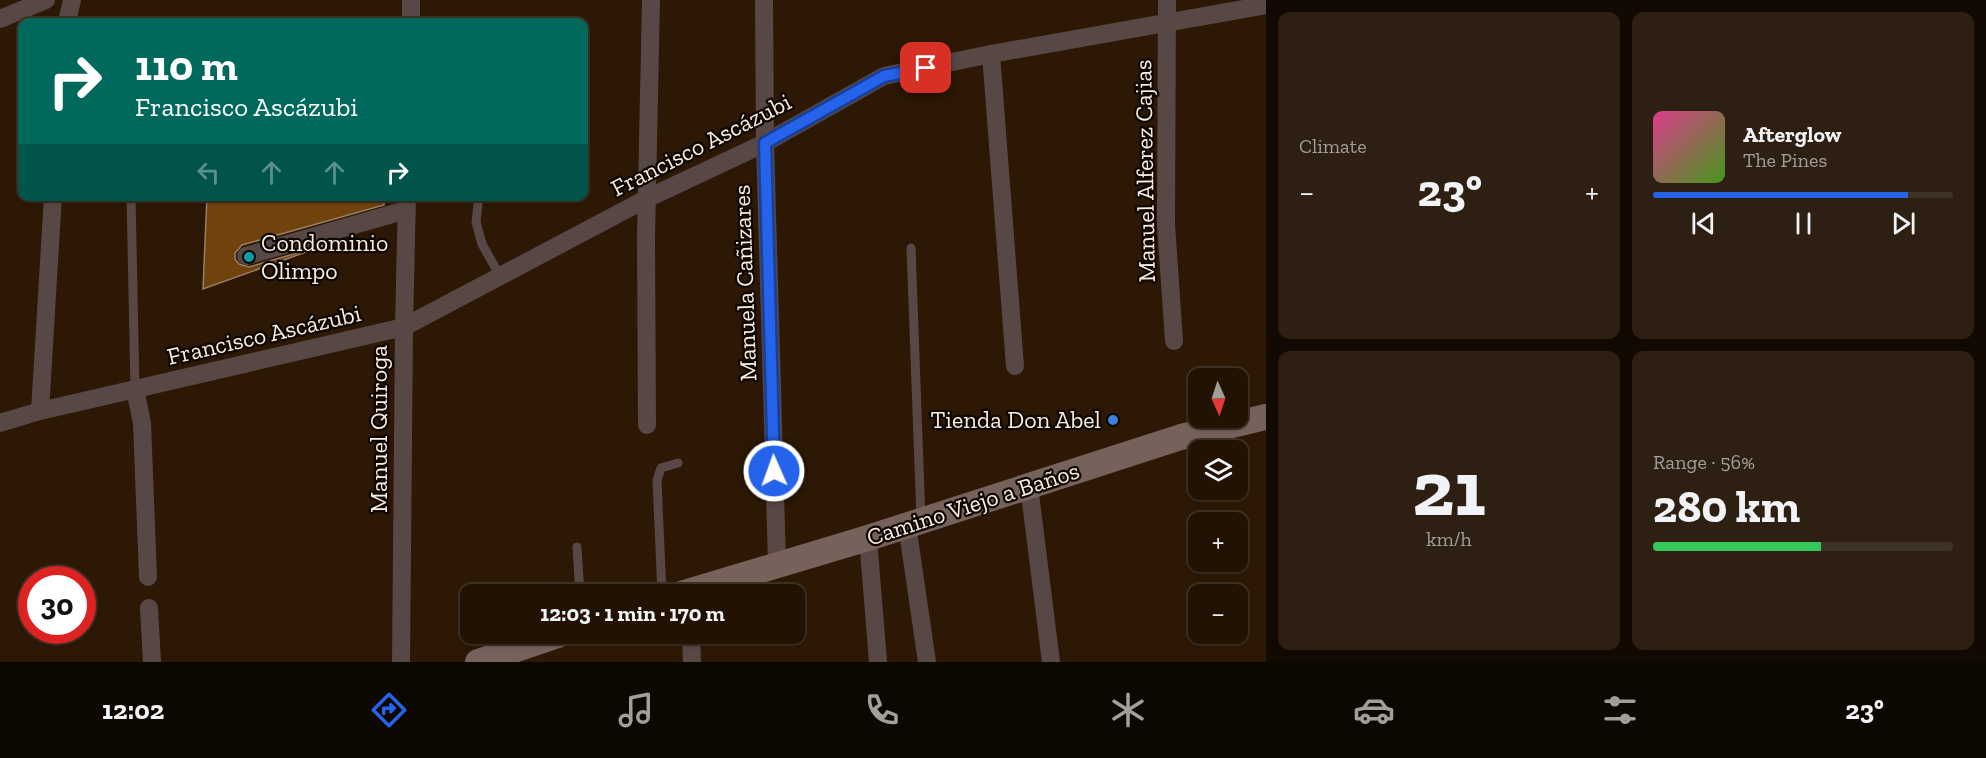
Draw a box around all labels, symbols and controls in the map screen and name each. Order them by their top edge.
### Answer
text: 110 m [135,40,238,91]
icon: right [36,42,114,120]
pin [900,42,951,93]
icon: arrive [909,51,942,84]
street label: Manuel Alferez Cajias [1128,59,1161,283]
street label: Francisco Ascázubi [606,87,796,202]
text: Francisco Ascázubi [135,91,358,123]
text: Afterglow [1743,121,1841,148]
text: Climate [1299,134,1367,158]
text: The Pines [1743,148,1827,172]
icon: left [192,156,225,189]
icon: ahead [255,156,288,189]
icon: ahead [318,156,351,189]
icon: right [381,156,414,189]
text: 23° [1418,164,1482,218]
text: − [1299,172,1314,211]
text: + [1585,172,1599,211]
street label: Manuela Cañizares [727,184,762,382]
icon: previous [1687,207,1720,240]
icon: pause [1787,207,1820,240]
icon: next [1887,207,1920,240]
place label: Condominio Olimpo [261,228,388,285]
marker: Condominio Olimpo [242,250,256,264]
street label: Francisco Ascázubi [164,298,364,371]
street label: Manuel Quiroga [364,345,393,513]
north arrow [1188,368,1248,428]
map controls [1188,368,1248,644]
place label: Tienda Don Abel [930,405,1101,434]
marker: Tienda Don Abel [1106,413,1120,427]
position arrow [742,439,806,503]
button: layers [1188,440,1248,500]
text: 21 [1412,441,1486,535]
text: Range · 56% [1653,450,1755,474]
street label: Camino Viejo a Baños [863,455,1083,552]
text: 280 km [1653,480,1800,534]
button: + [1188,512,1248,572]
text: km/h [1426,527,1472,551]
speed limit sign: 30 [18,566,96,644]
button: − [1188,584,1248,644]
text: 12:03 · 1 min · 170 m [540,600,725,627]
icon: directions [368,689,410,731]
icon: music [615,689,657,731]
icon: phone [861,689,903,731]
icon: climate [1107,689,1149,731]
icon: car [1353,689,1395,731]
icon: filters [1599,689,1641,731]
text: 12:02 [102,694,164,726]
text: 23° [1845,694,1884,726]

